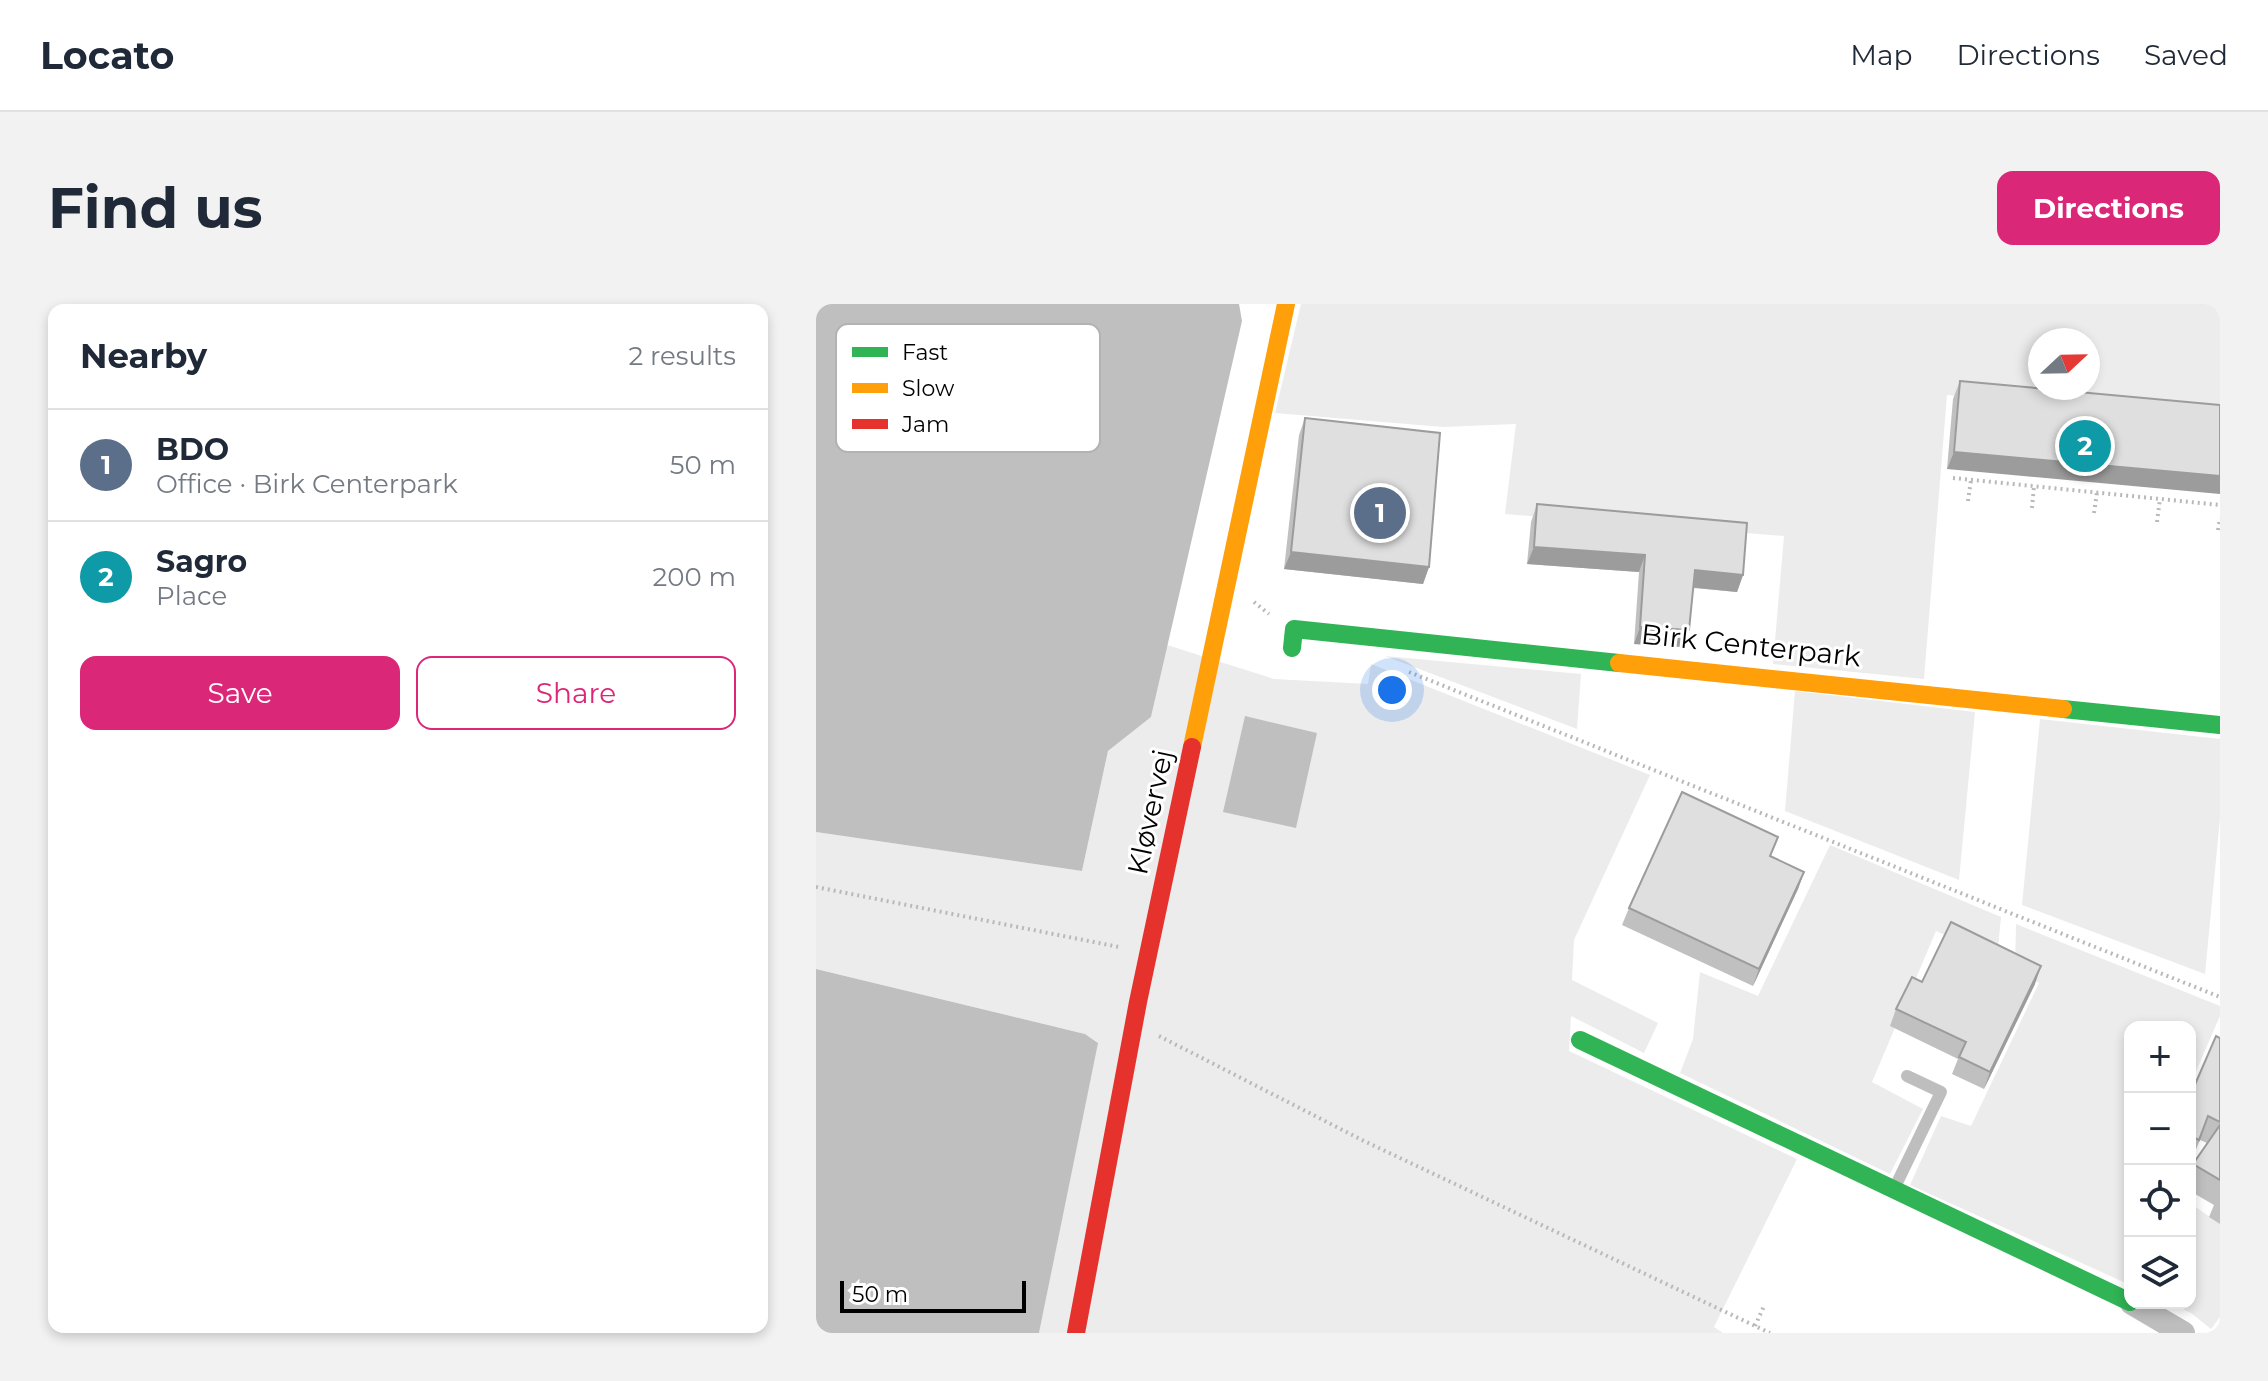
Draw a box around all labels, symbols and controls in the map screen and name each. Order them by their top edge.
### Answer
text: Locato [40,32,174,79]
text: Map [1850,38,1912,72]
text: Directions [1956,38,2100,72]
text: Saved [2144,38,2228,72]
button: Directions [1997,171,2220,245]
text: Find us [48,174,262,242]
legend [836,324,1100,452]
north arrow [2028,328,2100,400]
text: Nearby [80,335,207,377]
text: Fast [902,339,948,366]
text: 2 results [628,340,736,372]
text: Slow [902,375,955,402]
text: Jam [901,411,949,438]
pin: 2 [2059,416,2111,476]
text: BDO [156,431,229,468]
text: 1 [101,449,111,481]
text: 50 m [670,449,736,481]
text: Office · Birk Centerpark [156,468,458,500]
pin: 1 [1354,483,1406,543]
text: Sagro [156,543,247,580]
text: 2 [98,561,114,593]
text: 200 m [652,561,736,593]
text: Place [156,580,227,612]
street label: Birk Centerpark [1639,617,1863,673]
button: Save [80,656,400,730]
button: Share [416,656,736,730]
your location [1372,670,1412,710]
street label: Kløvervej [1120,746,1180,878]
map controls [2124,1021,2196,1309]
button: + [2124,1021,2196,1093]
button: − [2124,1093,2196,1165]
button: locate [2124,1165,2196,1237]
button: layers [2124,1237,2196,1309]
scale bar [840,1277,1026,1313]
text: 50 m [852,1281,908,1308]

